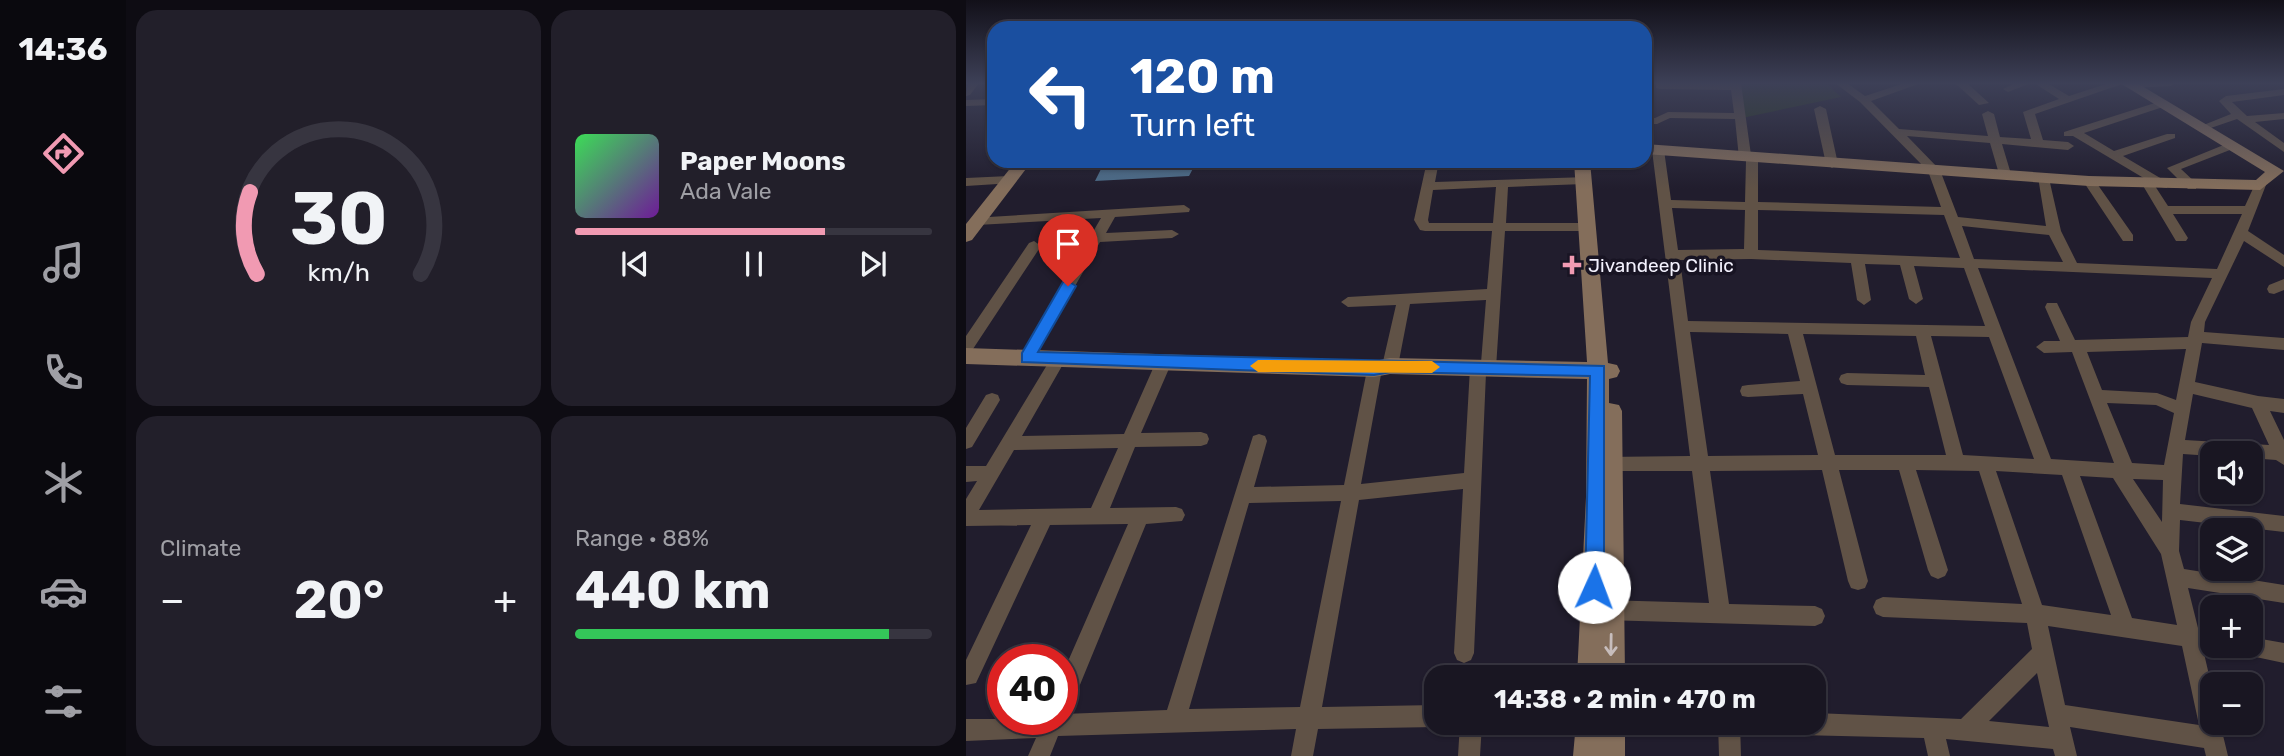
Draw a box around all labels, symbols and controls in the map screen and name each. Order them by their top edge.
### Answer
text: 14:36 [18,30,108,68]
text: 120 m [1130,47,1275,105]
icon: left [1015,49,1106,140]
text: Turn left [1130,106,1255,144]
icon: directions [39,129,88,178]
text: Paper Moons [680,146,846,177]
text: 30 [290,177,387,263]
text: Ada Vale [680,177,772,205]
pin [1038,214,1098,286]
icon: arrive [1049,225,1087,263]
icon: music [39,238,88,287]
icon: previous [616,245,654,283]
icon: pause [735,245,773,283]
icon: next [854,245,892,283]
place label: Jivandeep Clinic [1588,254,1734,277]
marker: Jivandeep Clinic [1562,255,1582,275]
text: km/h [307,258,370,287]
icon: phone [39,348,88,397]
map controls [2200,441,2263,735]
button: sound [2200,441,2263,504]
icon: climate [39,458,88,507]
button: layers [2200,518,2263,581]
text: Range · 88% [575,524,709,552]
text: Climate [160,534,241,562]
position arrow [1557,550,1631,624]
text: 440 km [575,559,771,621]
icon: car [39,567,88,616]
text: 20° [294,569,384,631]
text: − [160,577,185,623]
text: + [493,577,517,623]
button: + [2200,595,2263,658]
one-way arrow [1605,633,1618,656]
speed limit sign: 40 [987,644,1078,735]
button: − [2200,672,2263,735]
icon: filters [39,677,88,726]
text: 14:38 · 2 min · 470 m [1494,684,1756,715]

